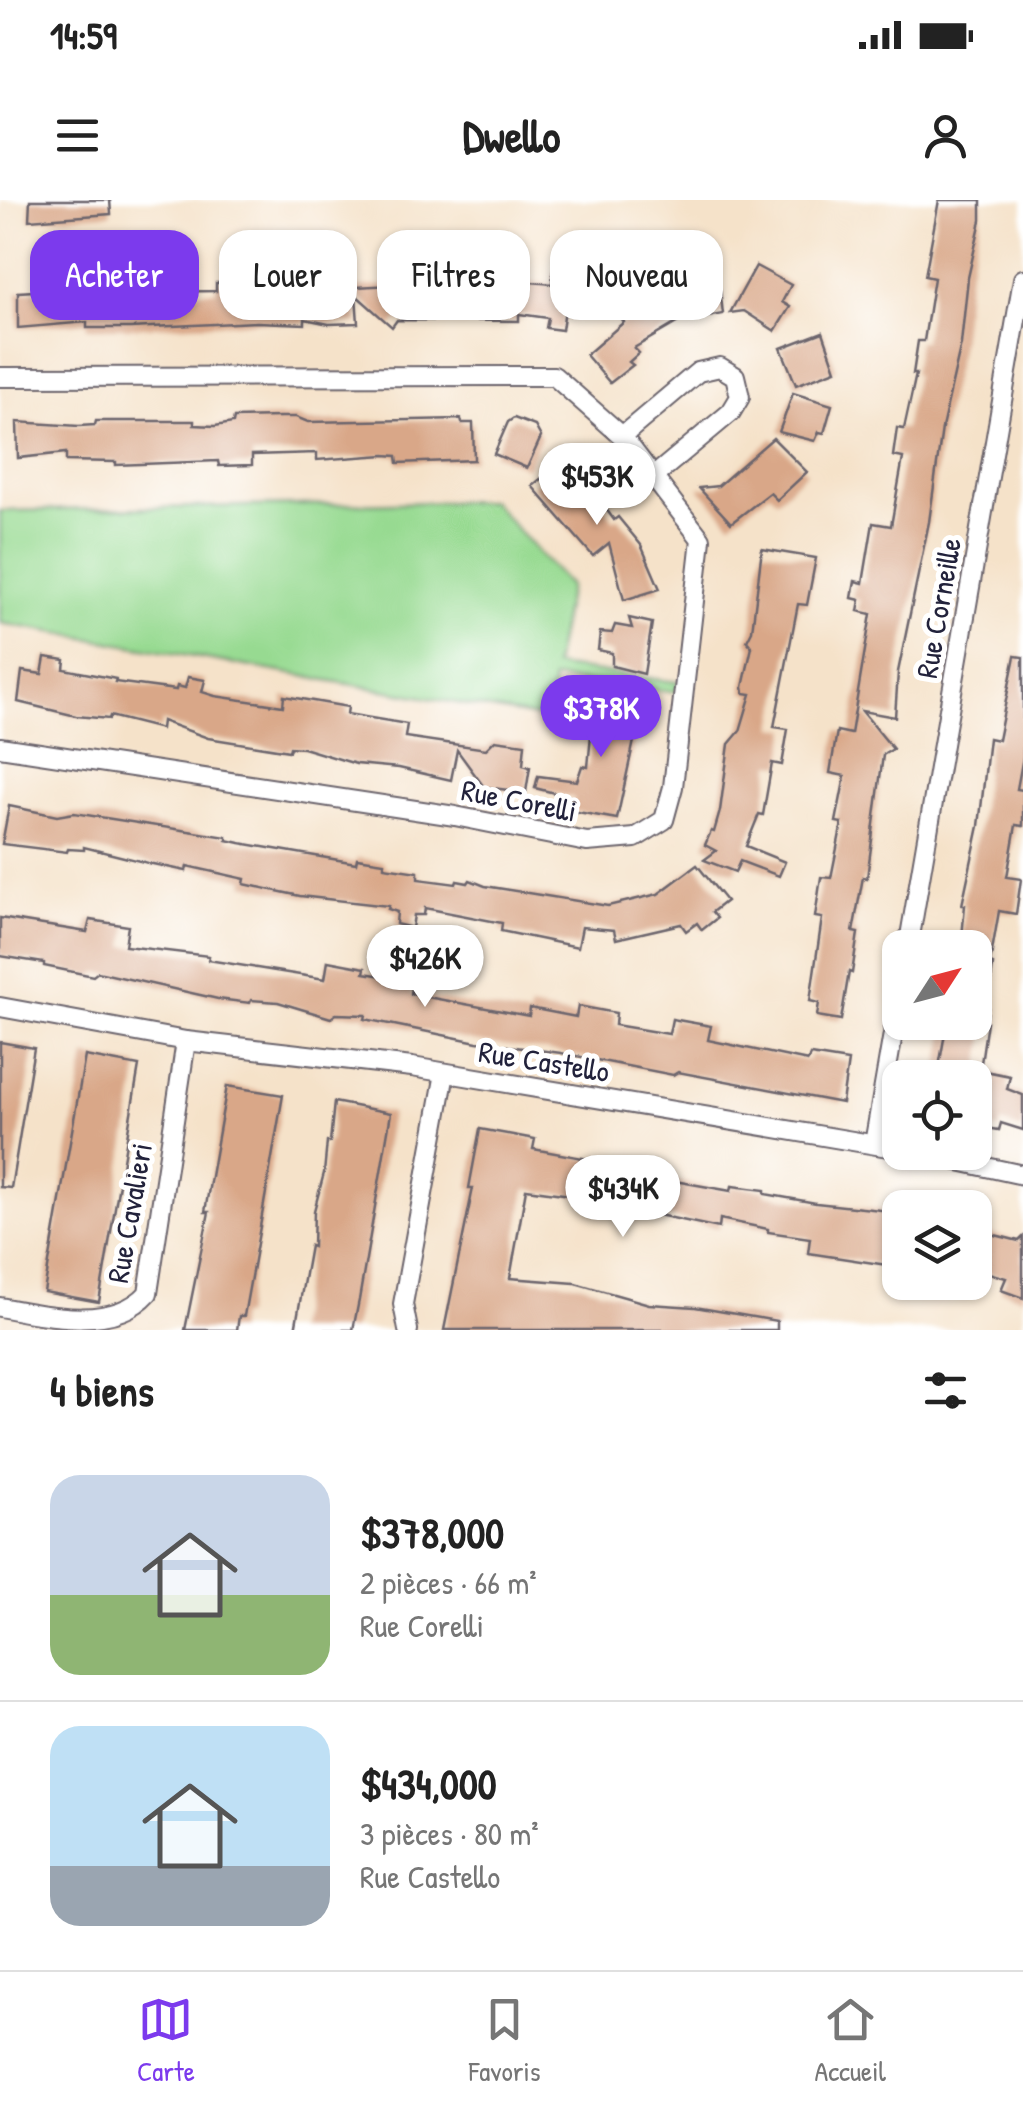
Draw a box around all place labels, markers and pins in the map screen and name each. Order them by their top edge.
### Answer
pin: $453K [527,443,667,528]
pin: $378K [531,675,671,760]
pin: $426K [355,925,495,1010]
pin: $434K [553,1155,693,1240]

